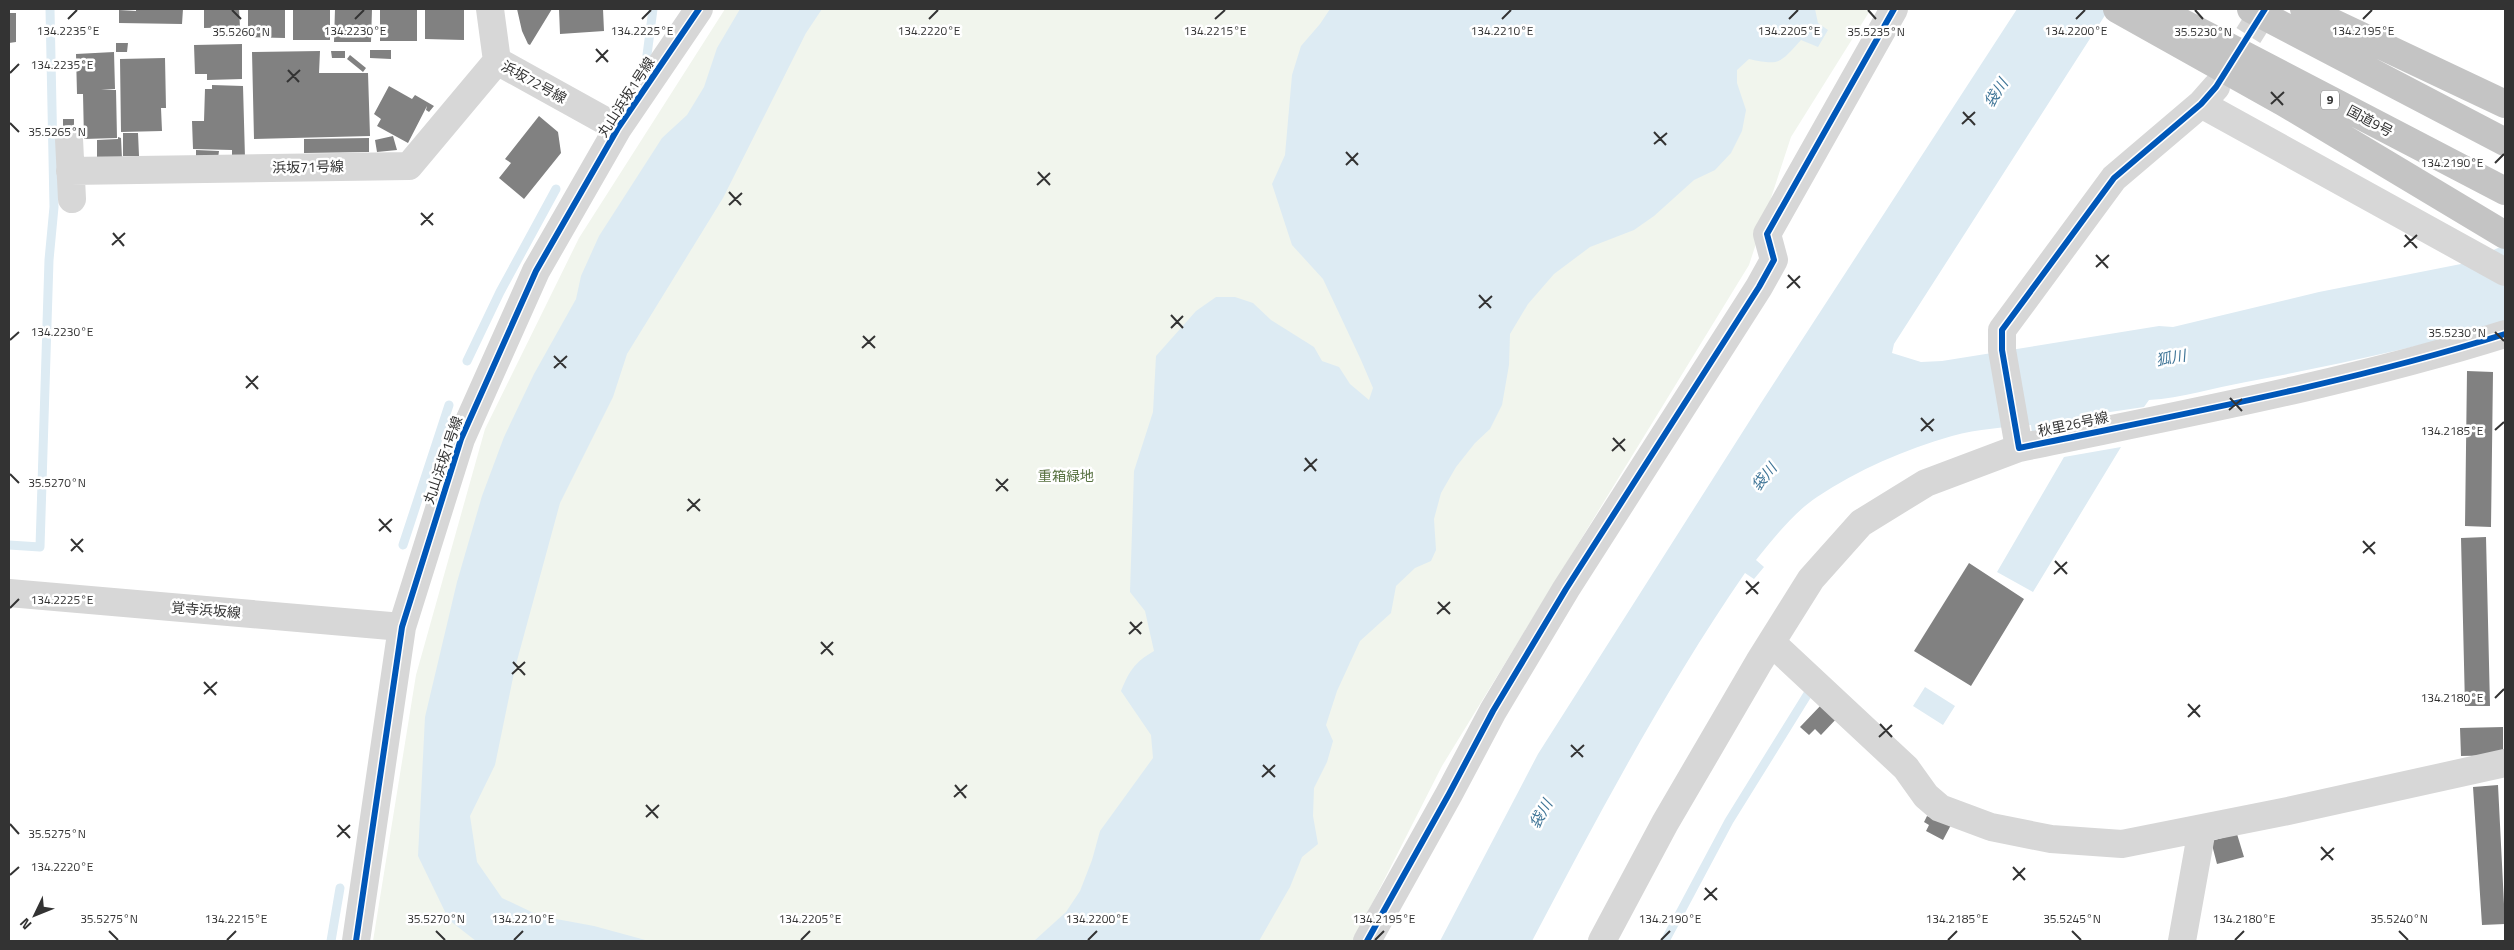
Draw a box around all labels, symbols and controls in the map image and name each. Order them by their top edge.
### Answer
text: 134.2235°E [37,21,100,40]
text: 134.2230°E [324,21,387,40]
text: 134.2225°E [611,21,674,40]
text: 134.2220°E [898,21,961,40]
text: 134.2215°E [1184,21,1247,40]
text: 134.2210°E [1471,21,1534,40]
text: 134.2205°E [1758,21,1821,40]
text: 134.2200°E [2045,21,2108,40]
text: 134.2195°E [2332,21,2395,40]
text: 35.5260°N [212,22,270,41]
text: 35.5235°N [1847,22,1905,41]
text: 35.5230°N [2174,22,2232,41]
street label: 丸山浜坂1号線 [592,52,659,141]
text: 134.2235°E [31,55,94,74]
street label: 浜坂72号線 [498,55,571,108]
water label: 袋川 [1978,72,2014,112]
road number: 9 [2321,90,2339,110]
street label: 国道9号 [2343,100,2397,142]
text: 35.5265°N [28,122,86,141]
text: 134.2190°E [2421,153,2484,172]
street label: 浜坂71号線 [272,155,344,178]
text: 134.2230°E [31,322,94,341]
text: 35.5230°N [2428,323,2486,342]
water label: 狐川 [2154,343,2190,371]
street label: 秋里26号線 [2036,406,2110,441]
street label: 丸山浜坂1号線 [418,413,467,507]
text: 134.2185°E [2421,421,2484,440]
water label: 袋川 [1745,456,1783,496]
park label: 重箱緑地 [1038,465,1094,486]
text: 35.5270°N [28,473,86,492]
text: 134.2225°E [31,590,94,609]
street label: 覚寺浜坂線 [170,596,242,623]
text: 134.2180°E [2421,688,2484,707]
water label: 袋川 [1523,793,1559,832]
text: 35.5275°N [28,824,86,843]
text: 134.2220°E [31,857,94,876]
north arrow [10,890,60,940]
text: 35.5275°N [80,909,138,928]
text: 134.2215°E [205,909,268,928]
text: 35.5270°N [407,909,465,928]
text: 134.2210°E [492,909,555,928]
text: 134.2205°E [779,909,842,928]
text: 134.2200°E [1066,909,1129,928]
text: 134.2195°E [1353,909,1416,928]
text: 134.2190°E [1639,909,1702,928]
text: 134.2185°E [1926,909,1989,928]
text: 35.5245°N [2043,909,2101,928]
text: 134.2180°E [2213,909,2276,928]
text: 35.5240°N [2370,909,2428,928]
text: N [14,913,36,935]

